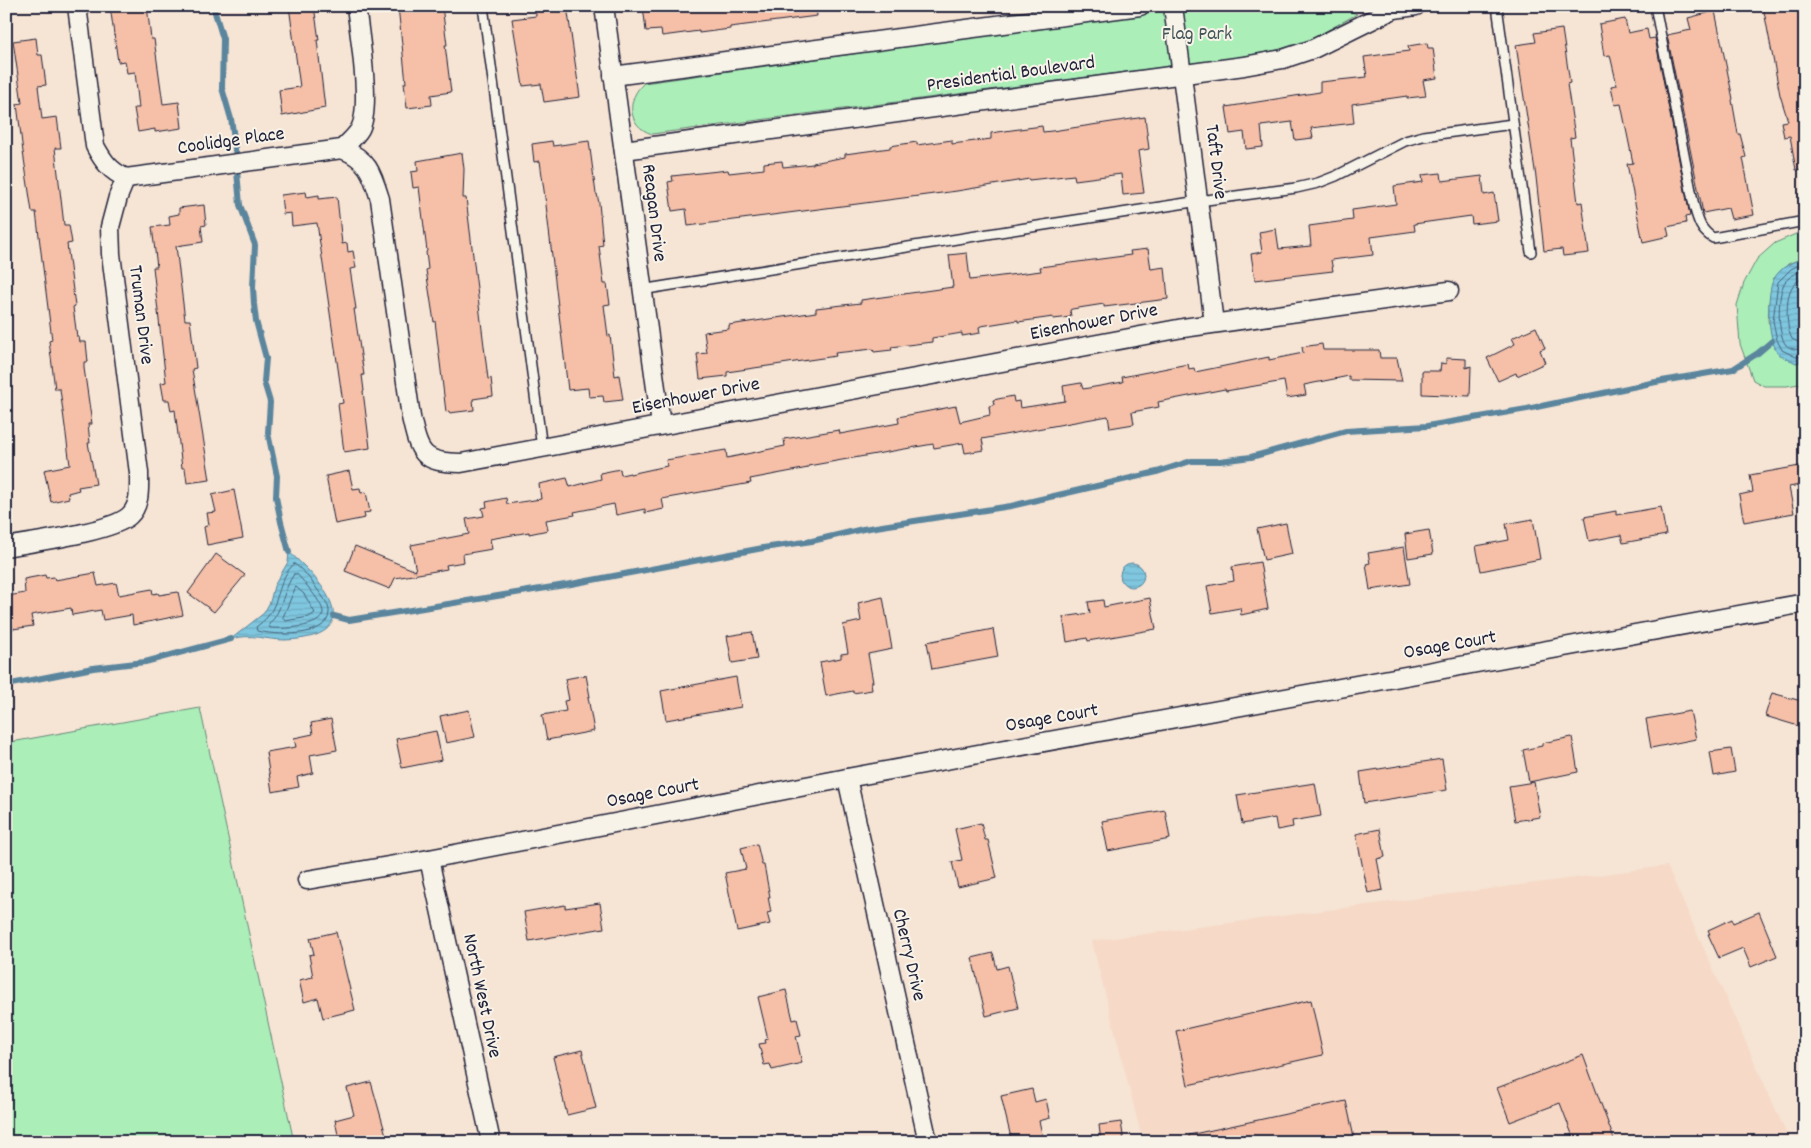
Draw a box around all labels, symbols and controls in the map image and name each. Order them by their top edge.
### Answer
park label: Flag Park [1162,21,1232,49]
street label: Presidential Boulevard [925,49,1097,101]
street label: Coolidge Place [176,121,286,163]
street label: Taft Drive [1197,123,1233,201]
street label: Reagan Drive [633,162,673,264]
street label: Truman Drive [120,264,160,366]
street label: Eisenhower Drive [1028,297,1160,349]
street label: Eisenhower Drive [630,371,762,423]
street label: Osage Court [1401,624,1499,668]
street label: Osage Court [1003,697,1101,741]
street label: Osage Court [604,771,702,817]
street label: Cherry Drive [884,906,932,1004]
street label: North West Drive [454,931,508,1061]

